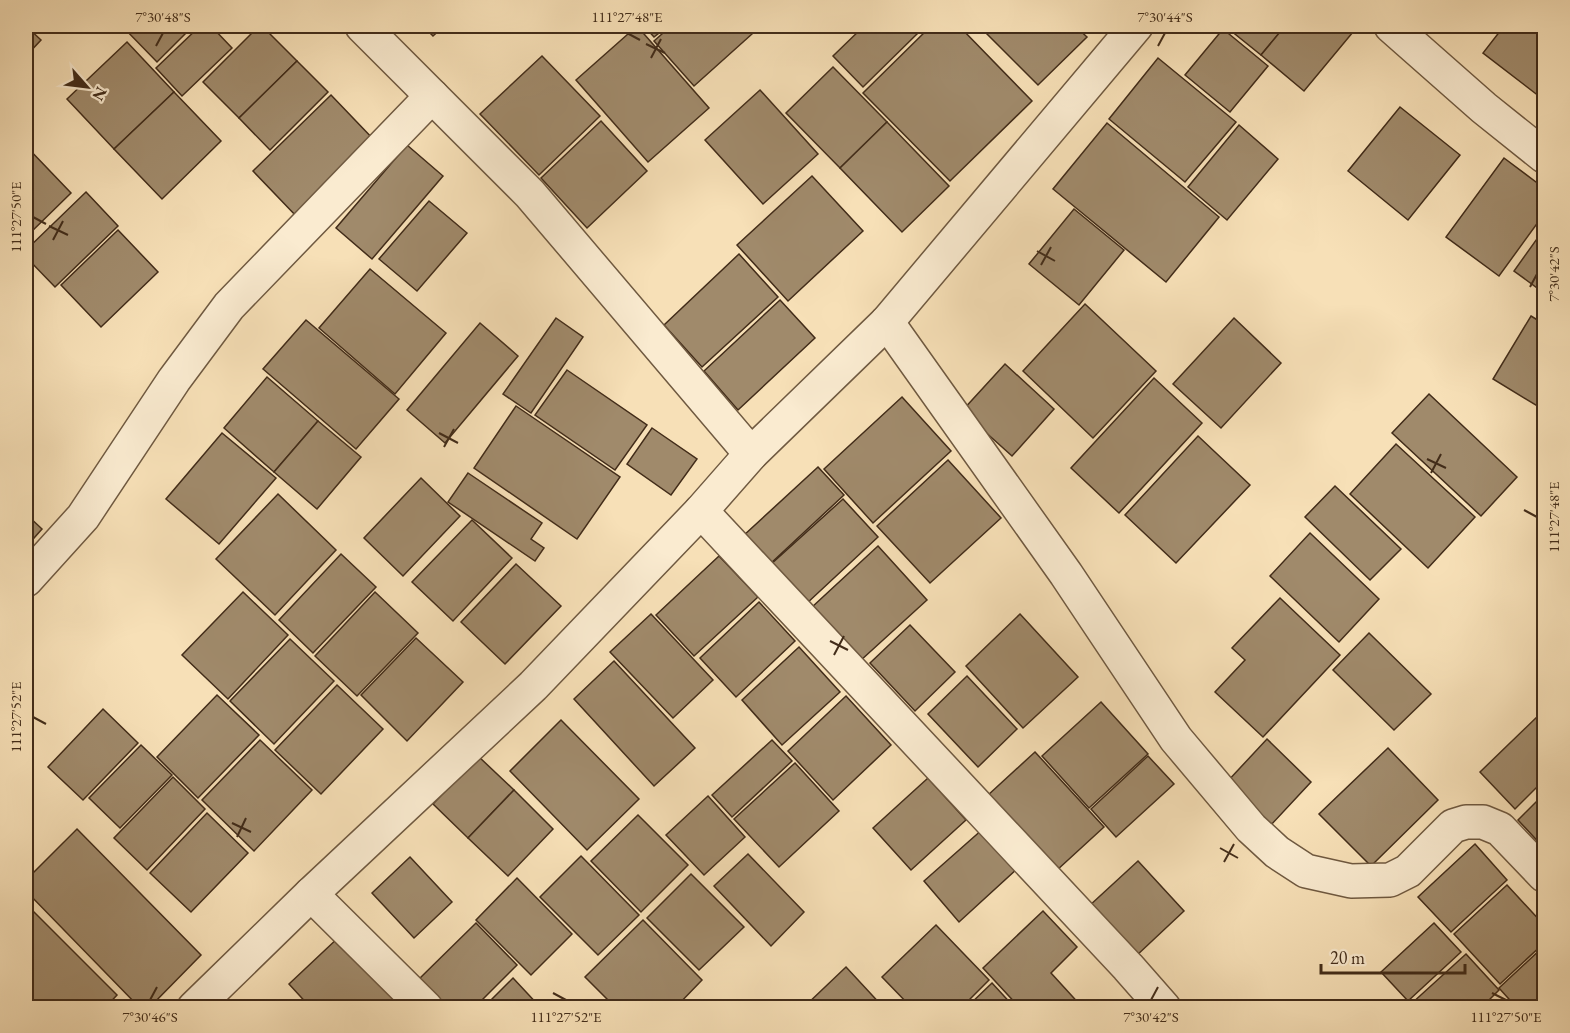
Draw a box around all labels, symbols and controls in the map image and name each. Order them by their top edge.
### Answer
text: 7°30'48"S [135,7,191,26]
text: 111°27'48"E [591,7,663,26]
text: 7°30'44"S [1137,7,1193,26]
north arrow [57,57,117,117]
text: N [87,83,112,104]
text: 111°27'50"E [6,181,25,253]
text: 7°30'42"S [1544,246,1563,302]
text: 111°27'48"E [1544,481,1563,553]
text: 111°27'52"E [6,681,25,753]
scale bar [1321,937,1465,975]
text: 20 m [1330,946,1365,969]
text: 7°30'46"S [122,1007,178,1026]
text: 111°27'52"E [530,1007,602,1026]
text: 7°30'42"S [1123,1007,1179,1026]
text: 111°27'50"E [1470,1007,1542,1026]

